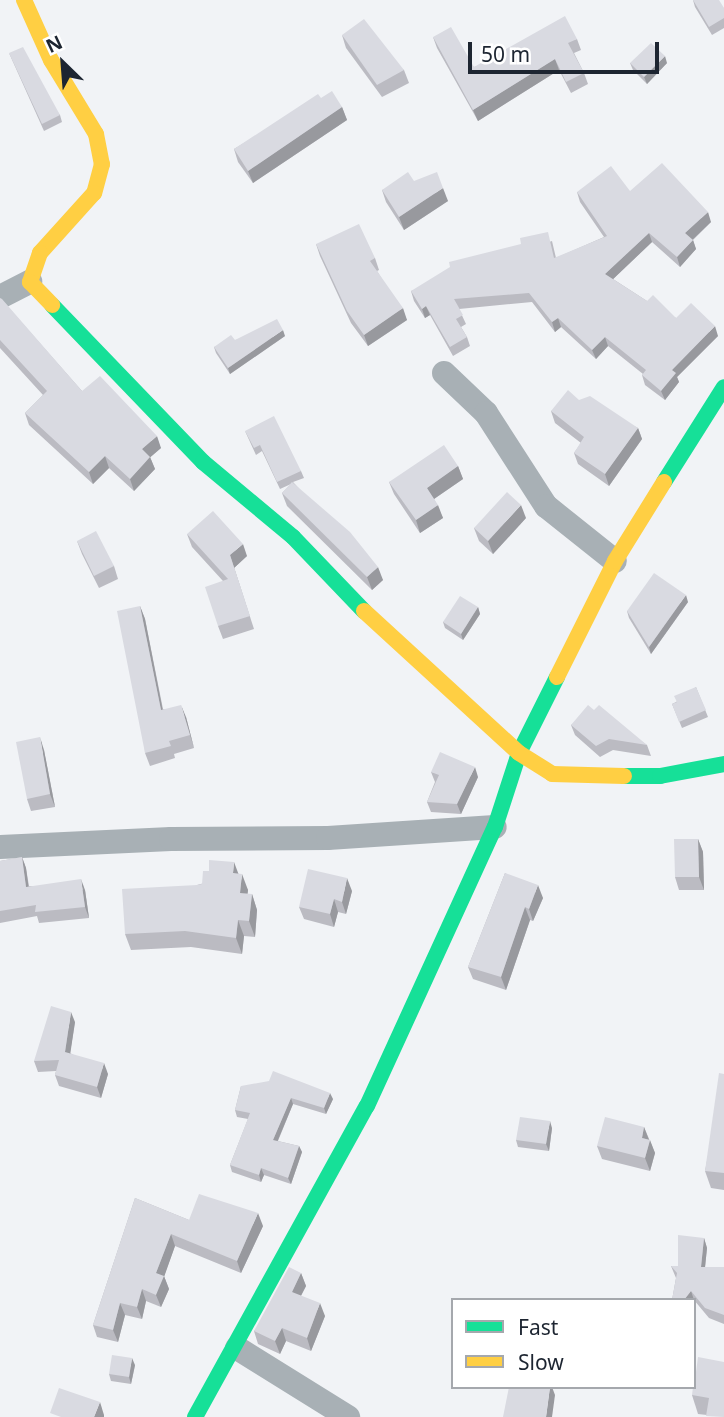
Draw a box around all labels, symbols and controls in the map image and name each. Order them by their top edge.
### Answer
north arrow [28,28,98,98]
scale bar [472,28,663,72]
text: N [42,29,67,59]
text: 50 m [481,40,530,68]
legend [451,1298,696,1389]
text: Fast [518,1313,558,1341]
text: Slow [518,1348,564,1376]

